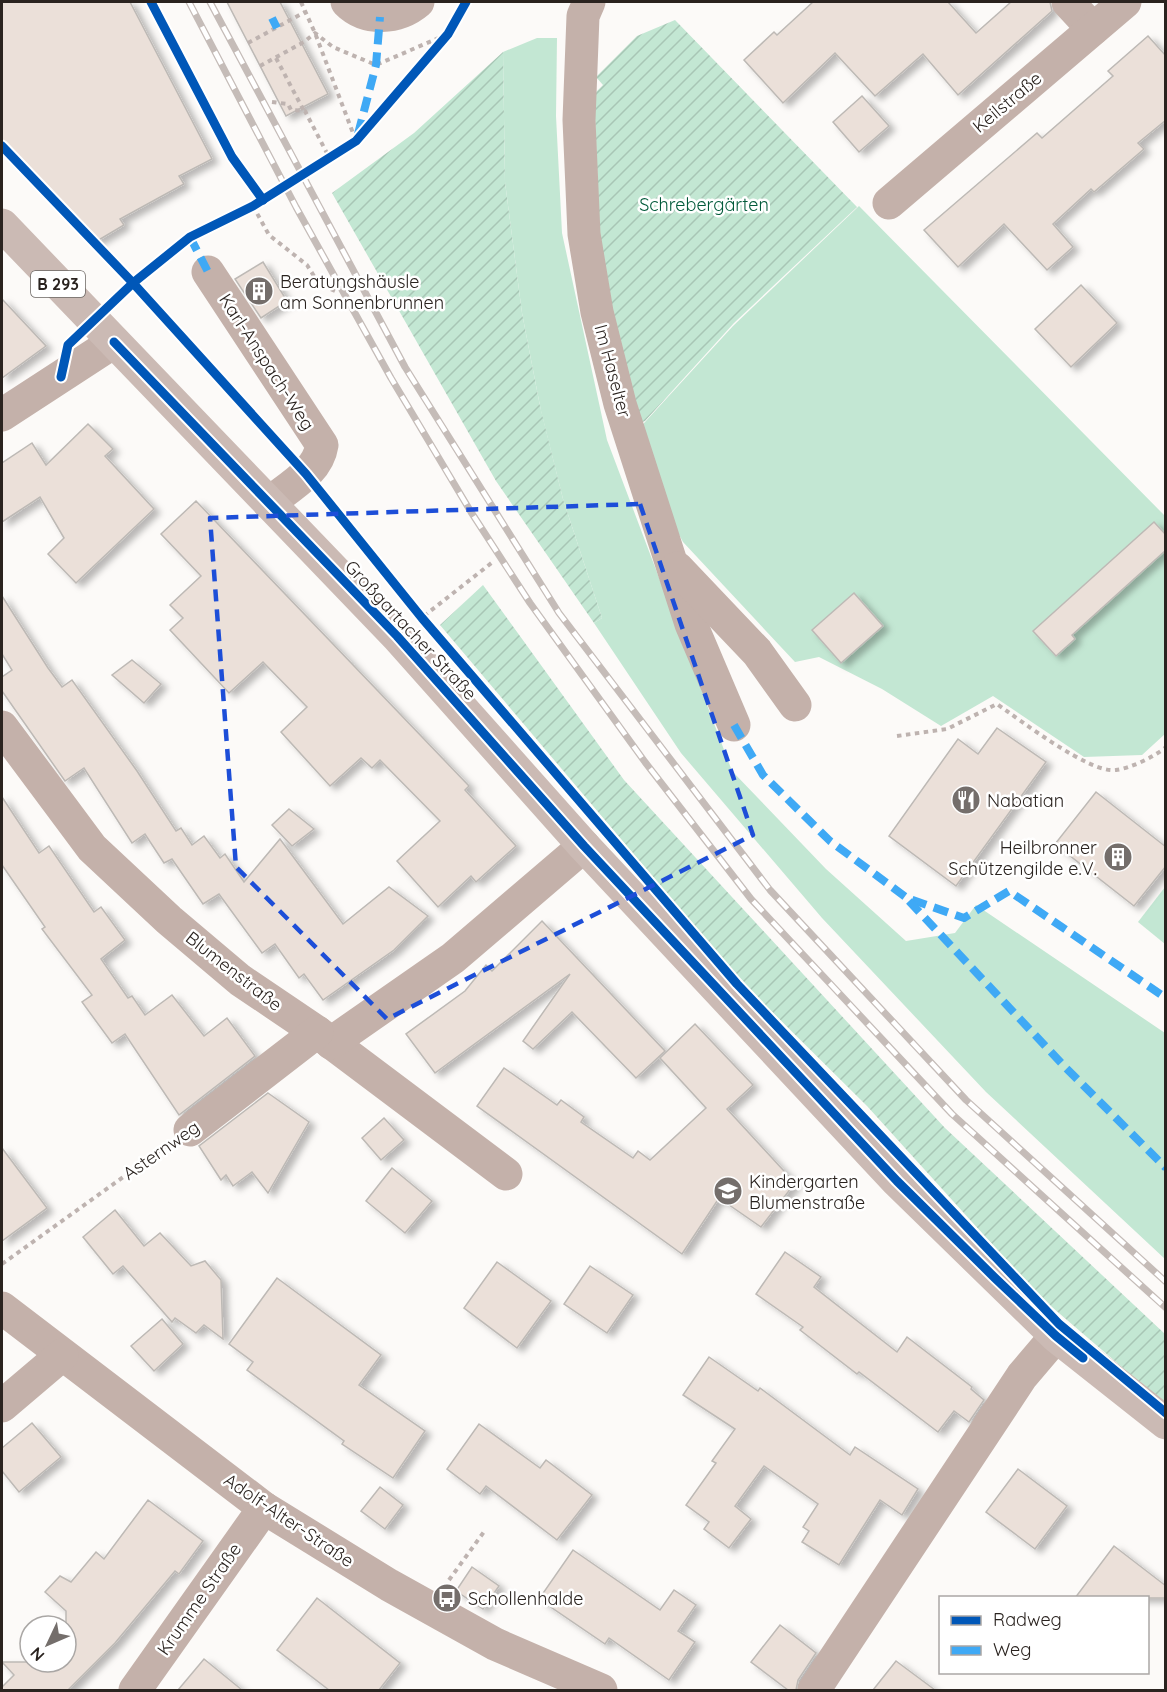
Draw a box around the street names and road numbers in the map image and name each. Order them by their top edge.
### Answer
street label: Keilstraße [968,66,1046,138]
road number: B 293 [31,271,85,297]
street label: Karl-Anspach-Weg [214,289,320,435]
street label: Im Haselter [590,322,636,420]
street label: Großgartacher Straße [340,555,482,705]
street label: Blumenstraße [181,926,287,1016]
street label: Asternweg [118,1115,204,1185]
street label: Adolf-Alter-Straße [220,1468,358,1572]
street label: Krumme Straße [152,1538,246,1660]

